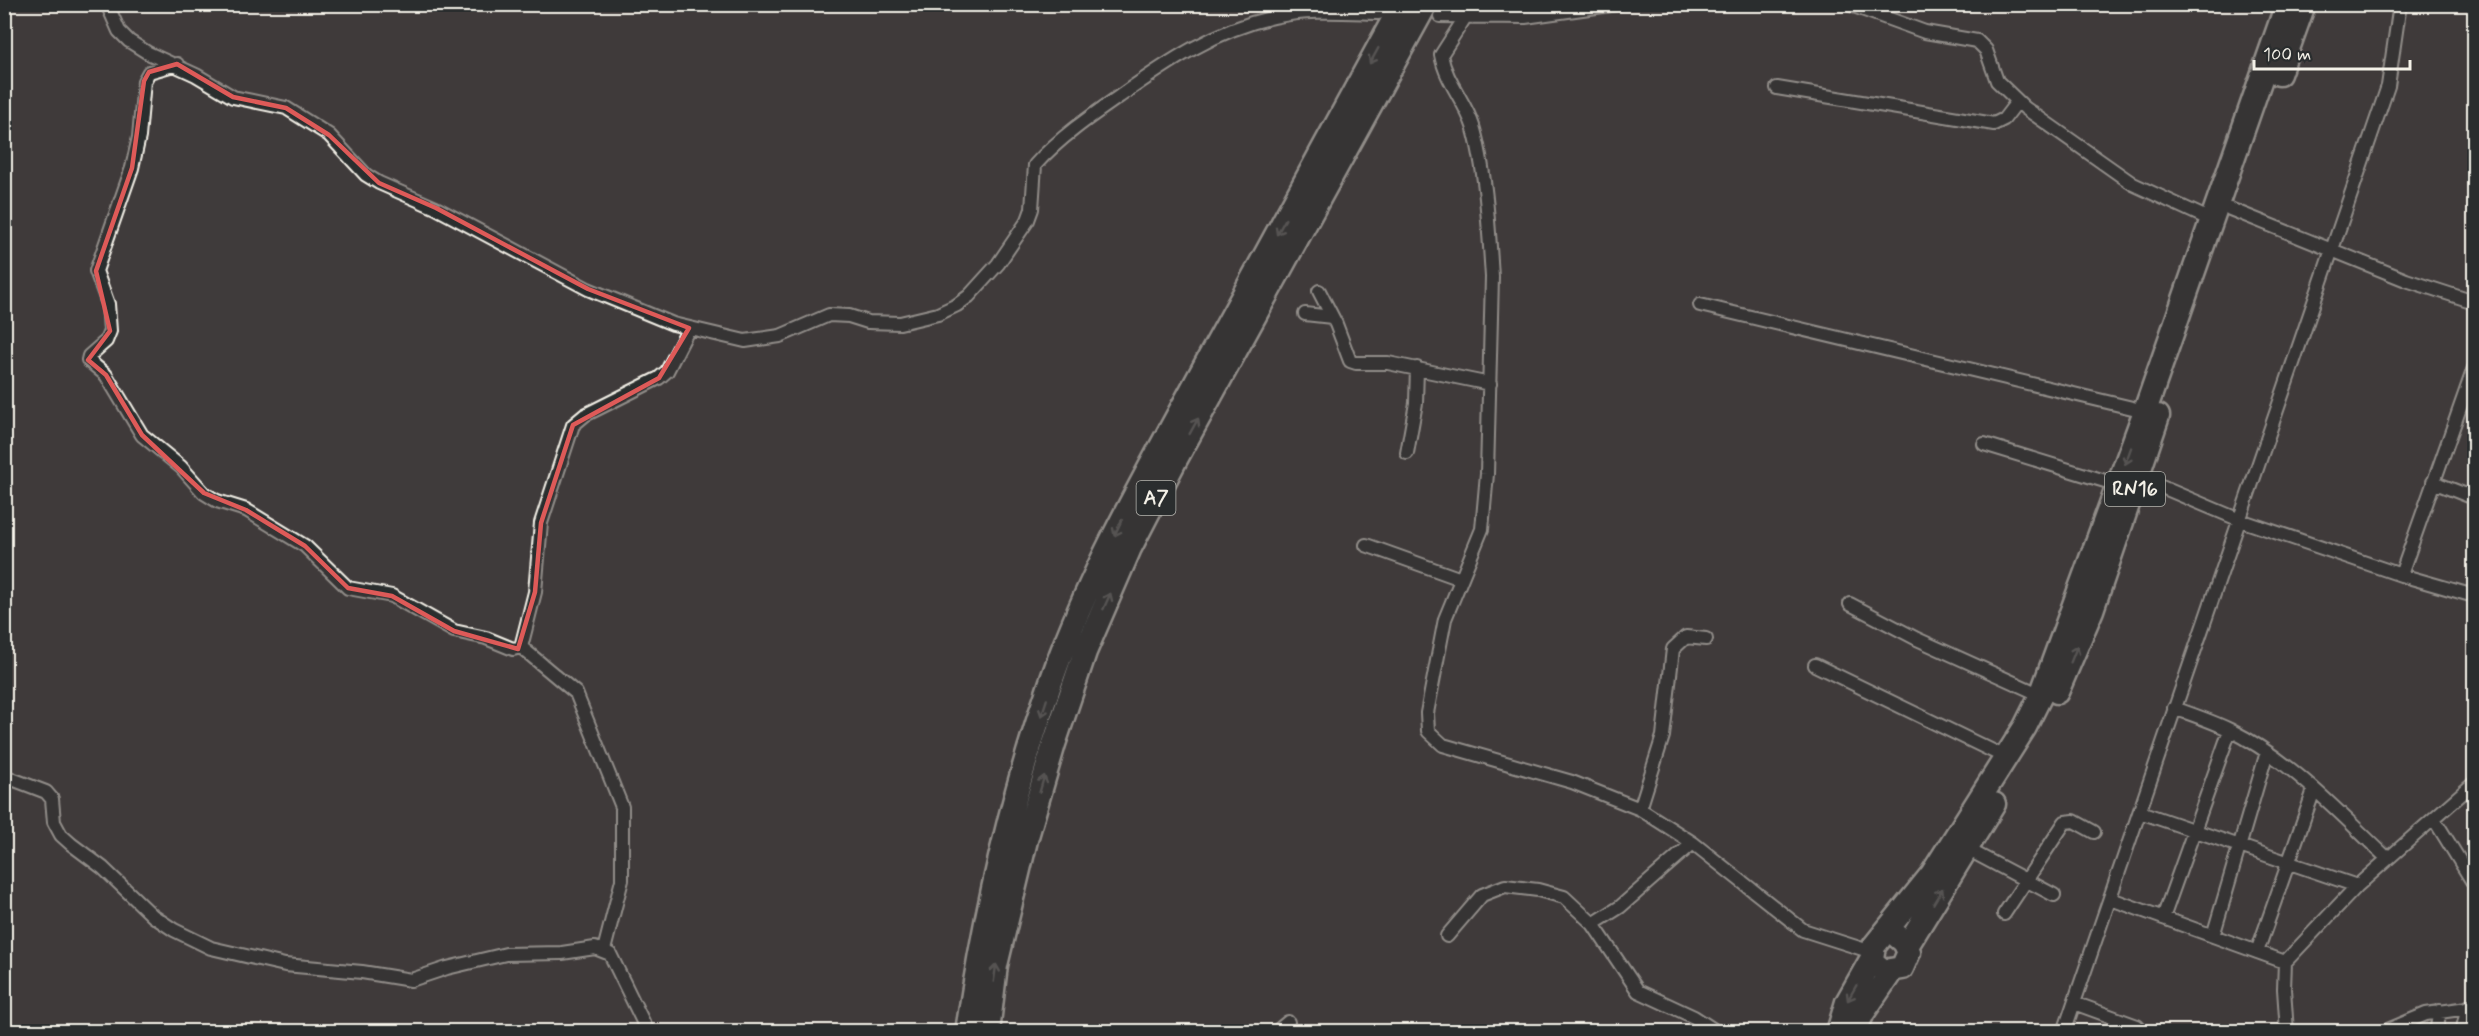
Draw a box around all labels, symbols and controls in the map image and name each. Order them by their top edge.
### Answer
scale bar [2254,33,2410,71]
text: 100 m [2263,43,2311,67]
one-way arrow [1368,47,1380,64]
one-way arrow [1275,218,1287,235]
one-way arrow [1188,418,1200,435]
one-way arrow [2122,446,2133,465]
road number: RN16 [2105,472,2165,506]
road number: A7 [1136,481,1176,515]
one-way arrow [1112,518,1124,536]
one-way arrow [1102,592,1114,610]
one-way arrow [2069,645,2080,663]
one-way arrow [1037,698,1048,717]
one-way arrow [1037,775,1048,794]
one-way arrow [1932,888,1944,905]
one-way arrow [990,964,1001,984]
one-way arrow [1846,984,1858,1001]

